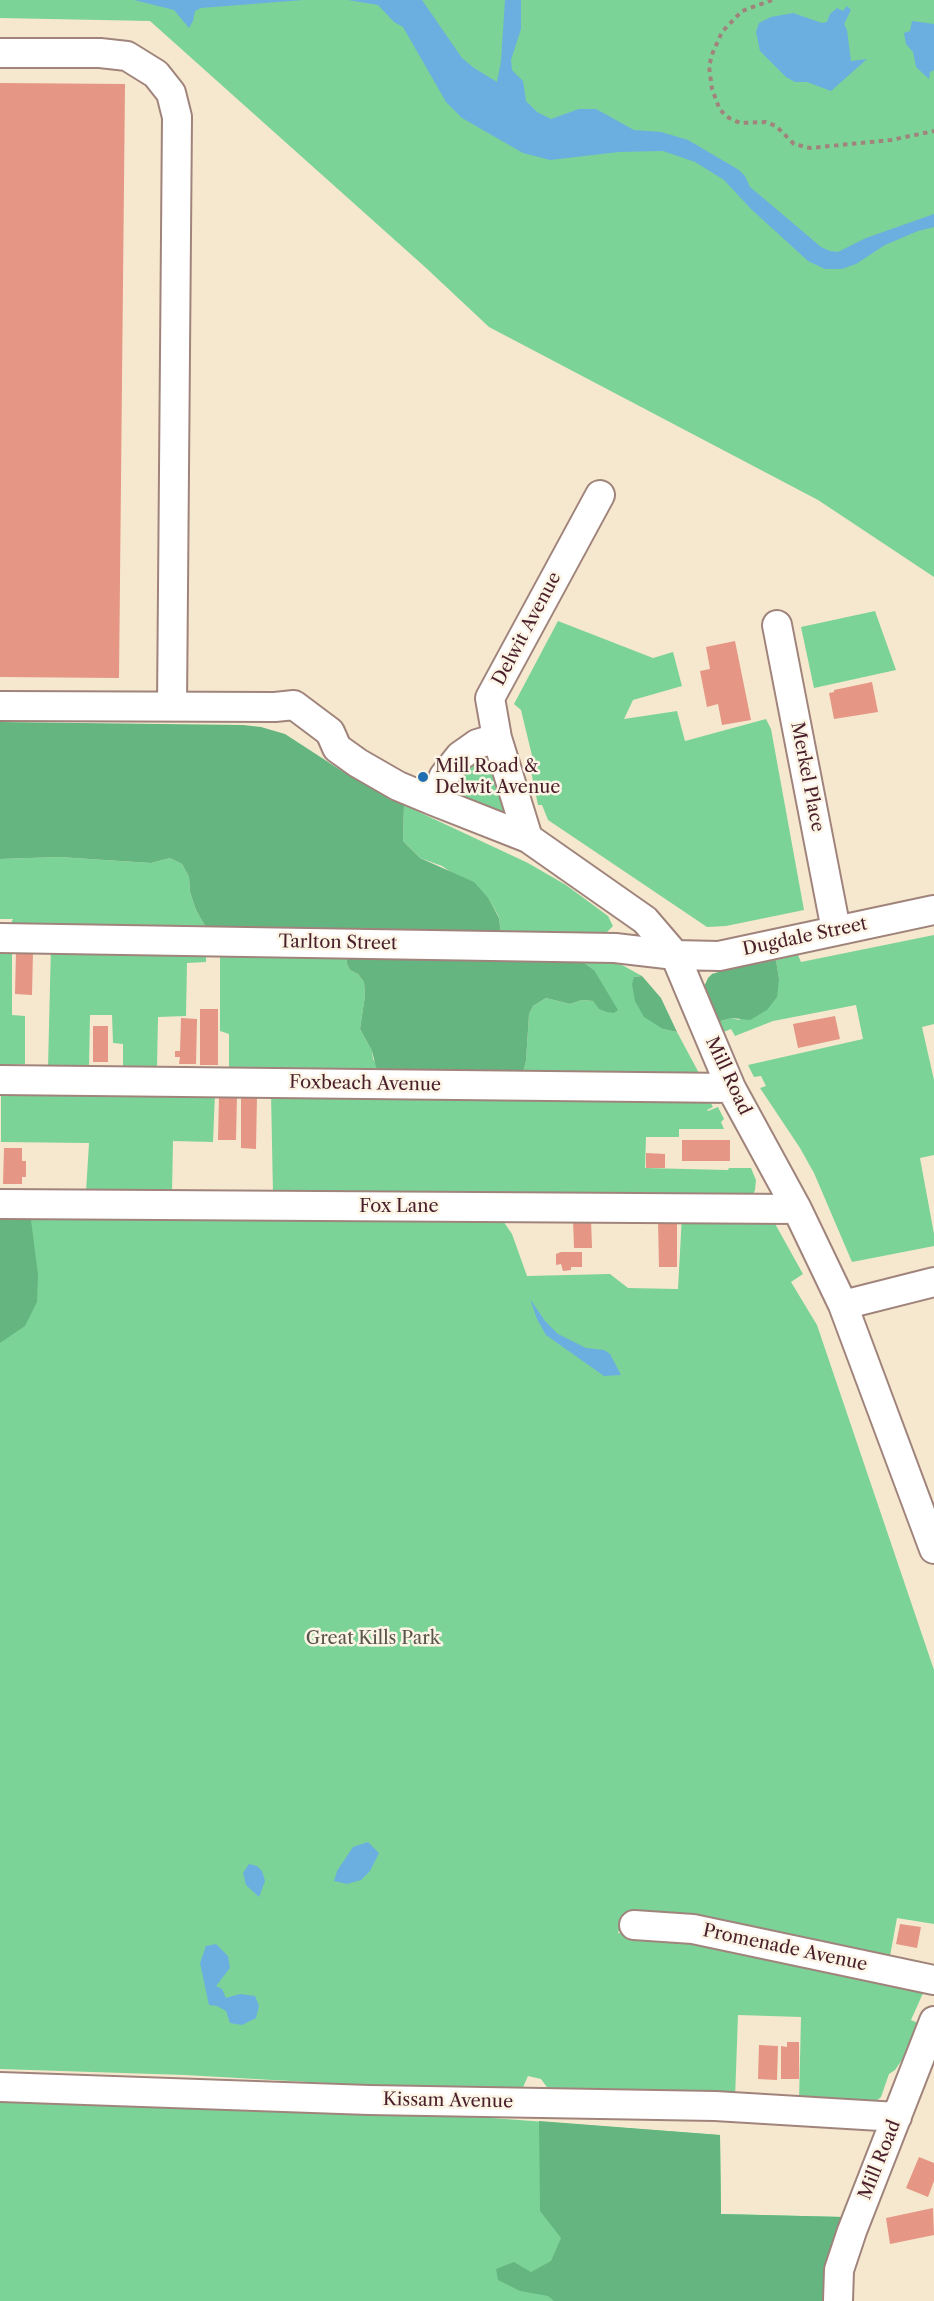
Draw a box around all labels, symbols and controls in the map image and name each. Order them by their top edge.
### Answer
street label: Delwit Avenue [488,569,566,689]
street label: Merkel Place [786,720,828,834]
place label: Mill Road & Delwit Avenue [435,756,560,798]
marker: Mill Road & Delwit Avenue [416,770,430,784]
street label: Dugdale Street [741,913,869,961]
street label: Tarlton Street [278,931,398,955]
street label: Mill Road [701,1034,755,1118]
street label: Foxbeach Avenue [289,1072,441,1096]
street label: Fox Lane [359,1196,439,1218]
park label: Great Kills Park [306,1628,440,1650]
street label: Promenade Avenue [701,1920,869,1976]
street label: Kissam Avenue [383,2089,513,2113]
street label: Mill Road [854,2117,906,2203]

